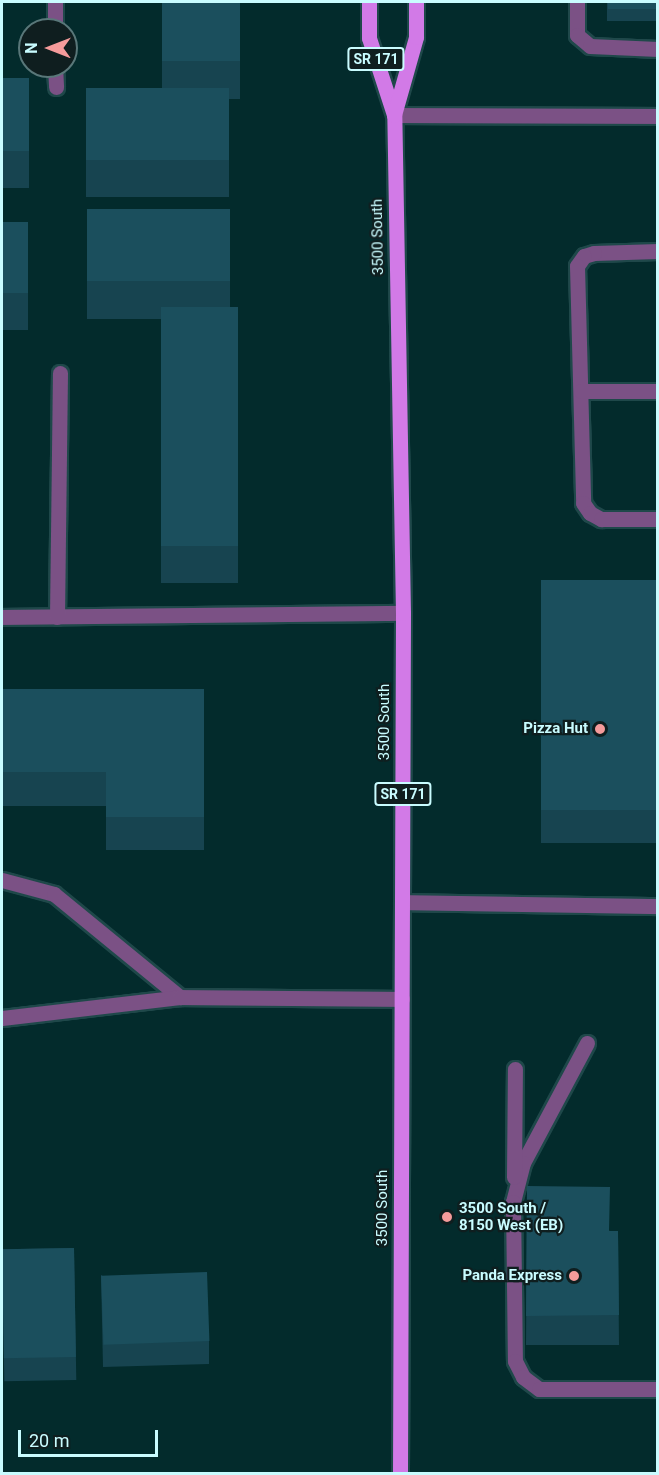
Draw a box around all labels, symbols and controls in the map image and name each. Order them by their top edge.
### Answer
north arrow [18,18,78,78]
text: N [22,42,41,54]
road number: SR 171 [346,48,406,70]
street label: 3500 South [368,199,388,275]
street label: 3500 South [376,684,394,760]
place label: Pizza Hut [523,720,588,738]
marker: Pizza Hut [593,722,607,736]
road number: SR 171 [373,783,433,805]
street label: 3500 South [374,1170,392,1246]
place label: 3500 South / 8150 West (EB) [459,1199,563,1234]
marker: 3500 South / 8150 West (EB) [440,1210,454,1224]
place label: Panda Express [462,1267,562,1285]
marker: Panda Express [567,1269,581,1283]
scale bar [21,1418,160,1456]
text: 20 m [29,1430,69,1451]

